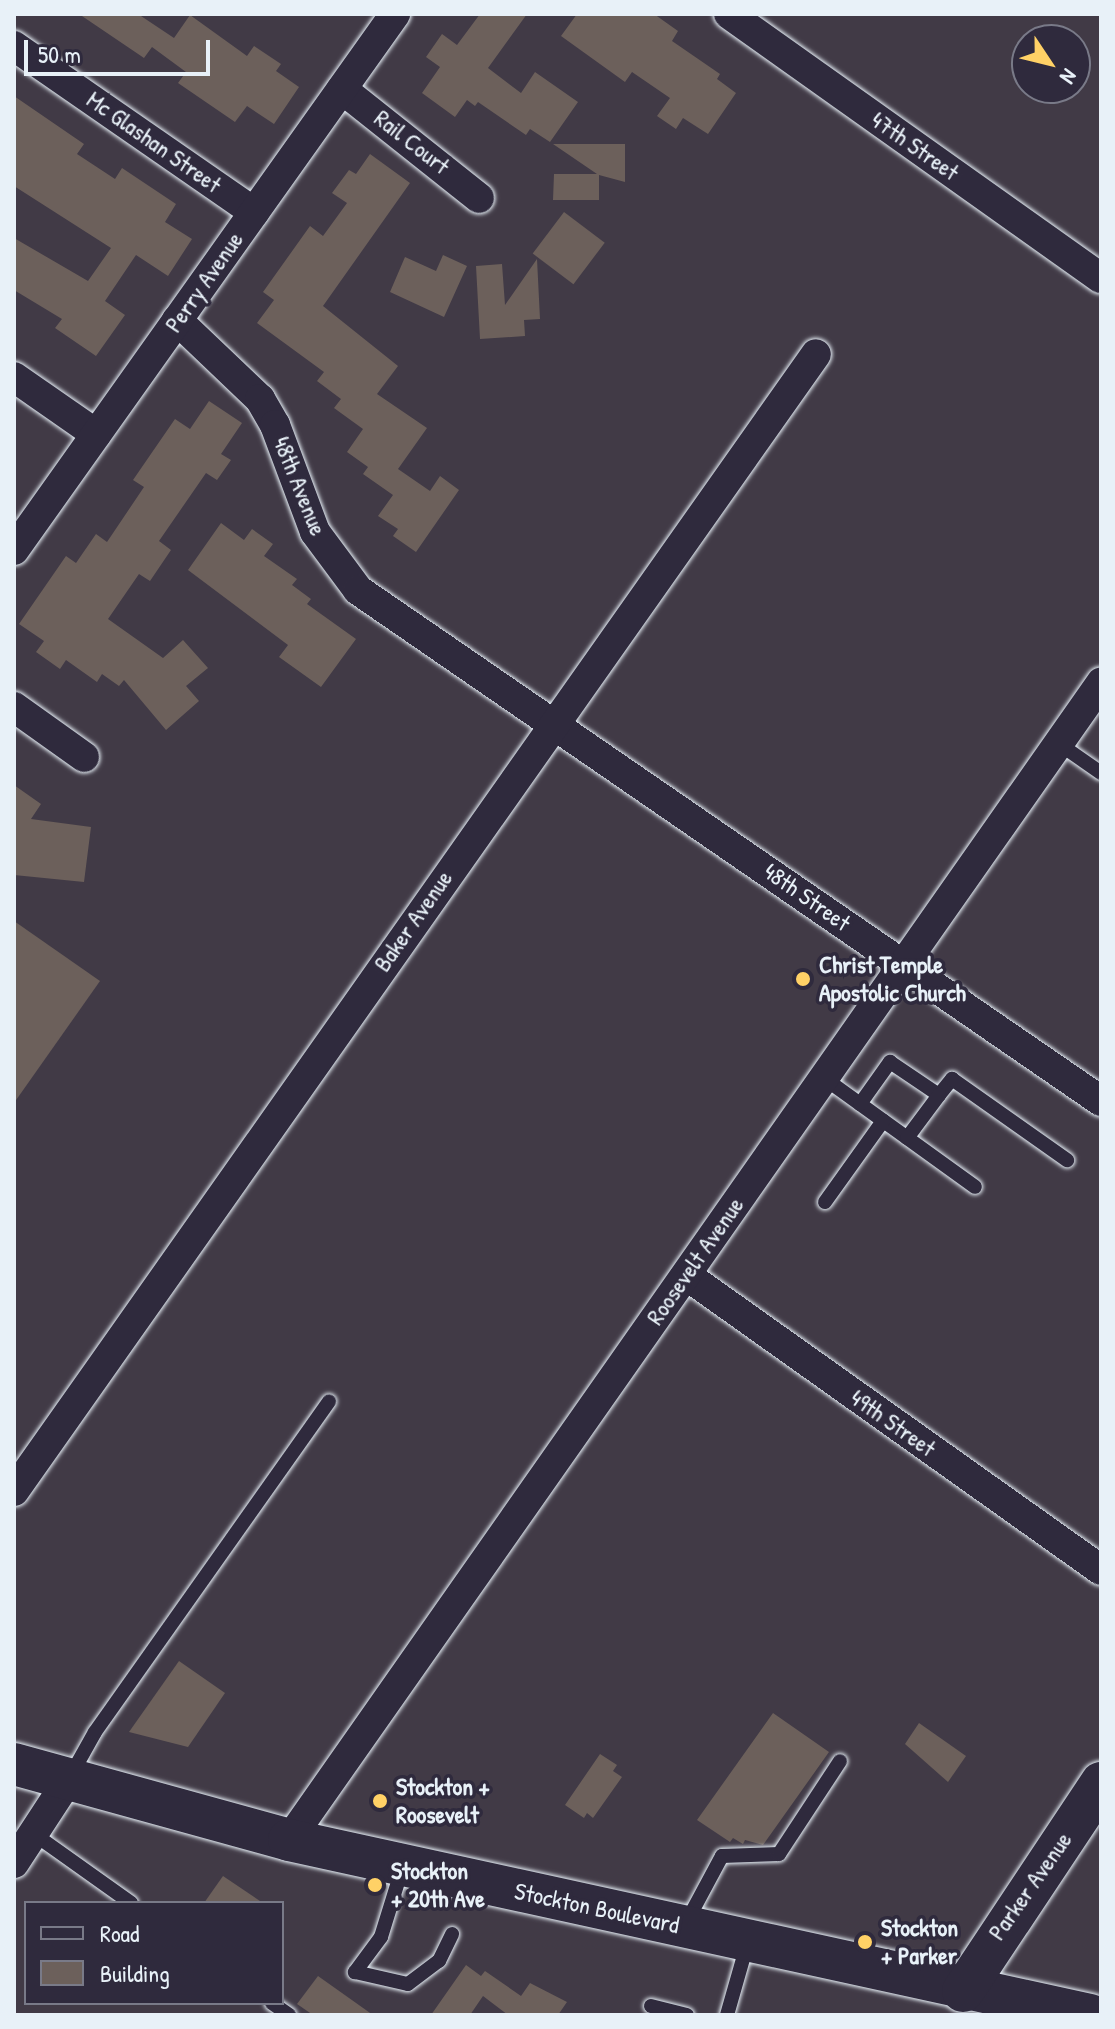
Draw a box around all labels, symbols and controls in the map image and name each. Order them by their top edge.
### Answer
scale bar [28,24,214,74]
north arrow [1011,24,1091,104]
text: 50 m [38,38,81,70]
text: N [1053,63,1085,90]
street label: Mc Glashan Street [81,85,227,199]
street label: Rail Court [369,104,455,180]
street label: 47th Street [866,105,964,187]
street label: Perry Avenue [159,226,249,338]
street label: 48th Avenue [267,432,333,540]
street label: 48th Street [758,857,856,937]
street label: Baker Avenue [368,865,458,977]
place label: Christ Temple Apostolic Church [819,951,966,1007]
marker: Christ Temple Apostolic Church [794,970,812,988]
street label: Roosevelt Avenue [640,1192,750,1330]
street label: 49th Street [845,1383,941,1463]
place label: Stockton + Roosevelt [396,1773,490,1829]
marker: Stockton + Roosevelt [371,1792,389,1810]
street label: Parker Avenue [982,1826,1078,1946]
place label: Stockton + 20th Ave [391,1857,485,1913]
marker: Stockton + 20th Ave [366,1876,384,1894]
street label: Stockton Boulevard [512,1877,682,1939]
legend [24,1901,284,2005]
place label: Stockton + Parker [881,1914,958,1970]
text: Road [100,1917,139,1949]
marker: Stockton + Parker [856,1933,874,1951]
text: Building [100,1957,170,1989]

